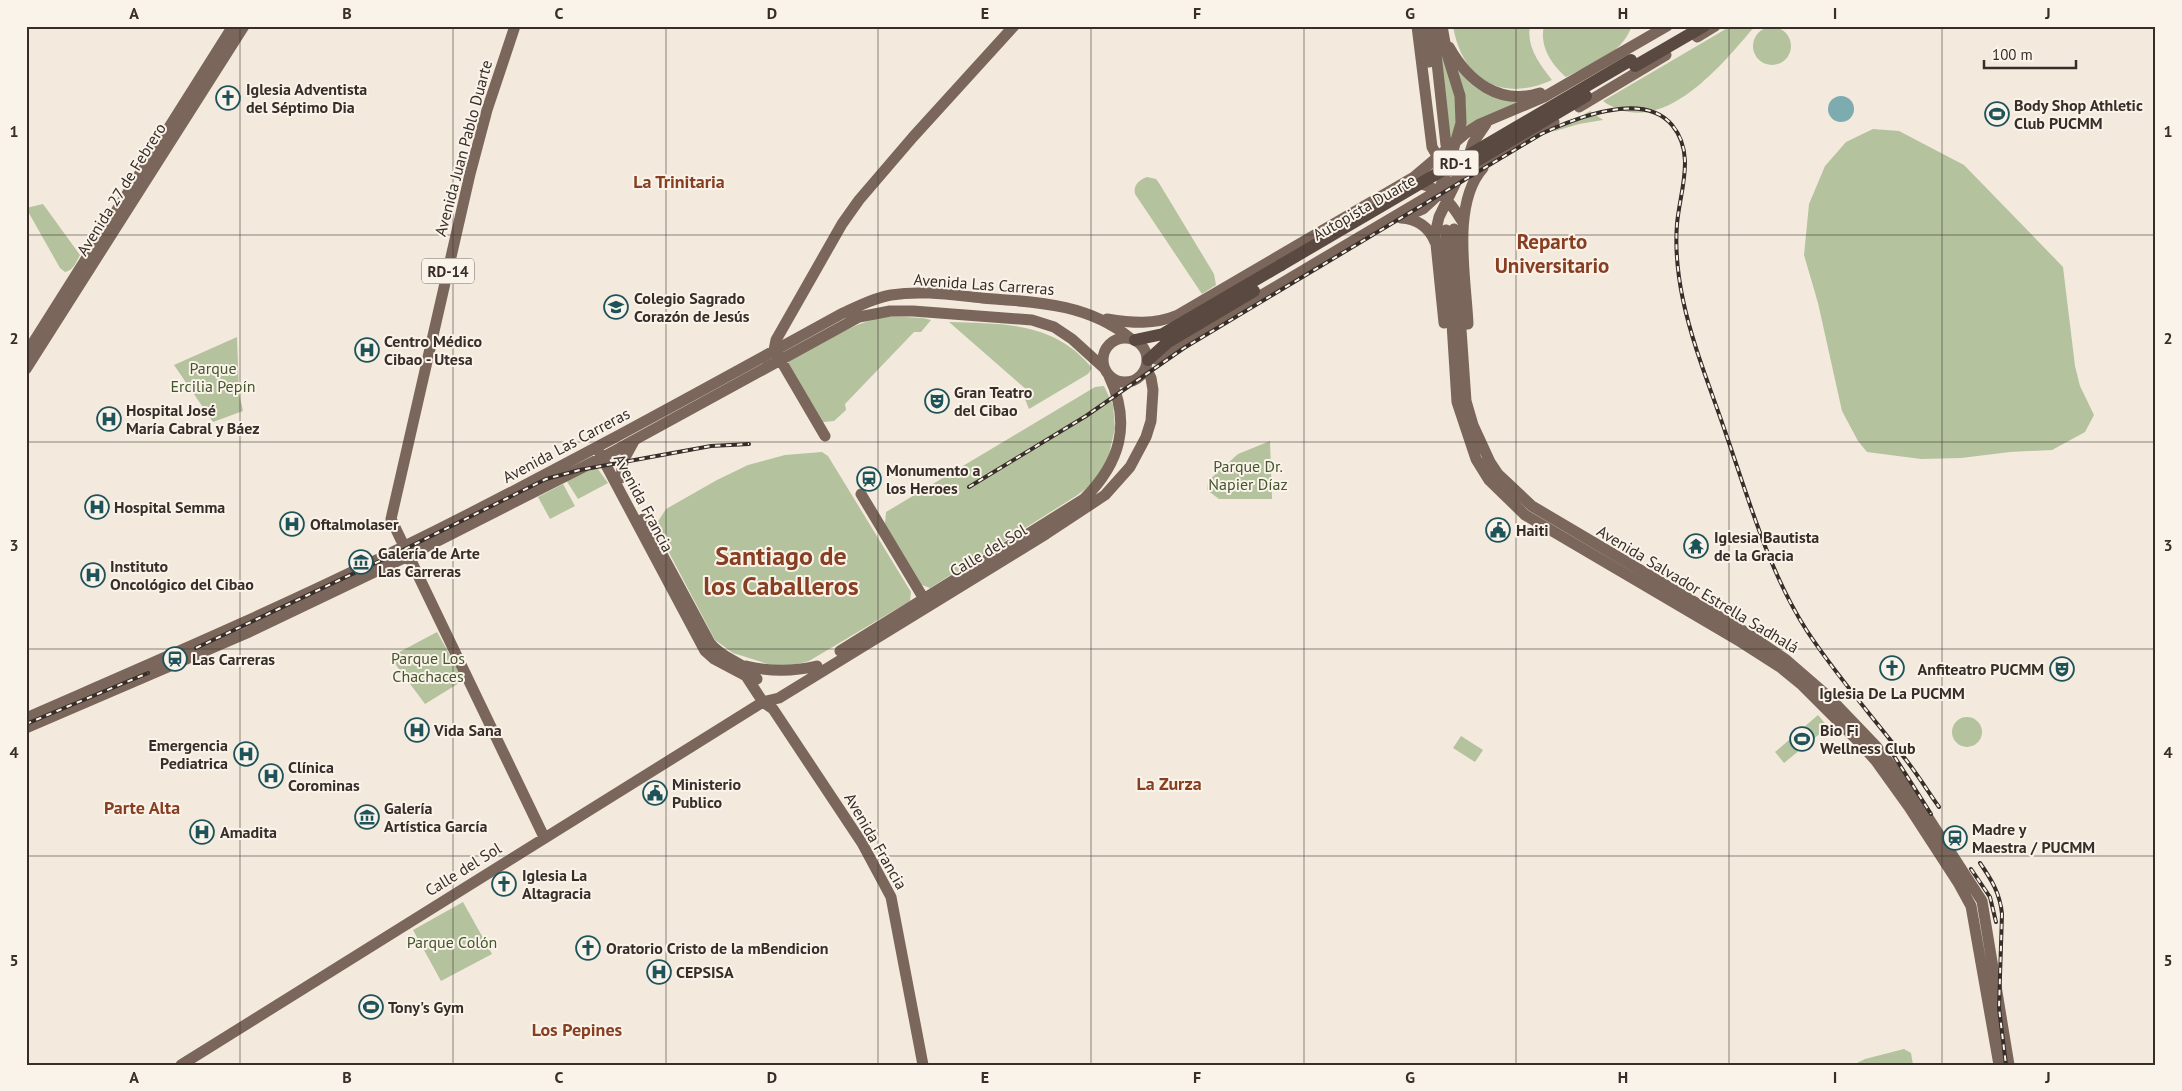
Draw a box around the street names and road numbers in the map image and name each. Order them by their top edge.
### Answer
street label: Avenida Juan Pablo Duarte [430,58,496,238]
street label: Avenida 27 de Febrero [72,119,170,259]
road number: RD-1 [1434,150,1478,176]
street label: Autopista Duarte [1309,169,1419,245]
road number: RD-14 [422,258,474,284]
street label: Avenida Las Carreras [913,269,1055,299]
street label: Avenida Las Carreras [499,403,633,487]
street label: Avenida Francia [610,451,678,555]
street label: Calle del Sol [946,519,1030,581]
street label: Avenida Salvador Estrella Sadhalá [1593,521,1803,657]
street label: Avenida Francia [840,789,912,893]
street label: Calle del Sol [421,838,505,900]

